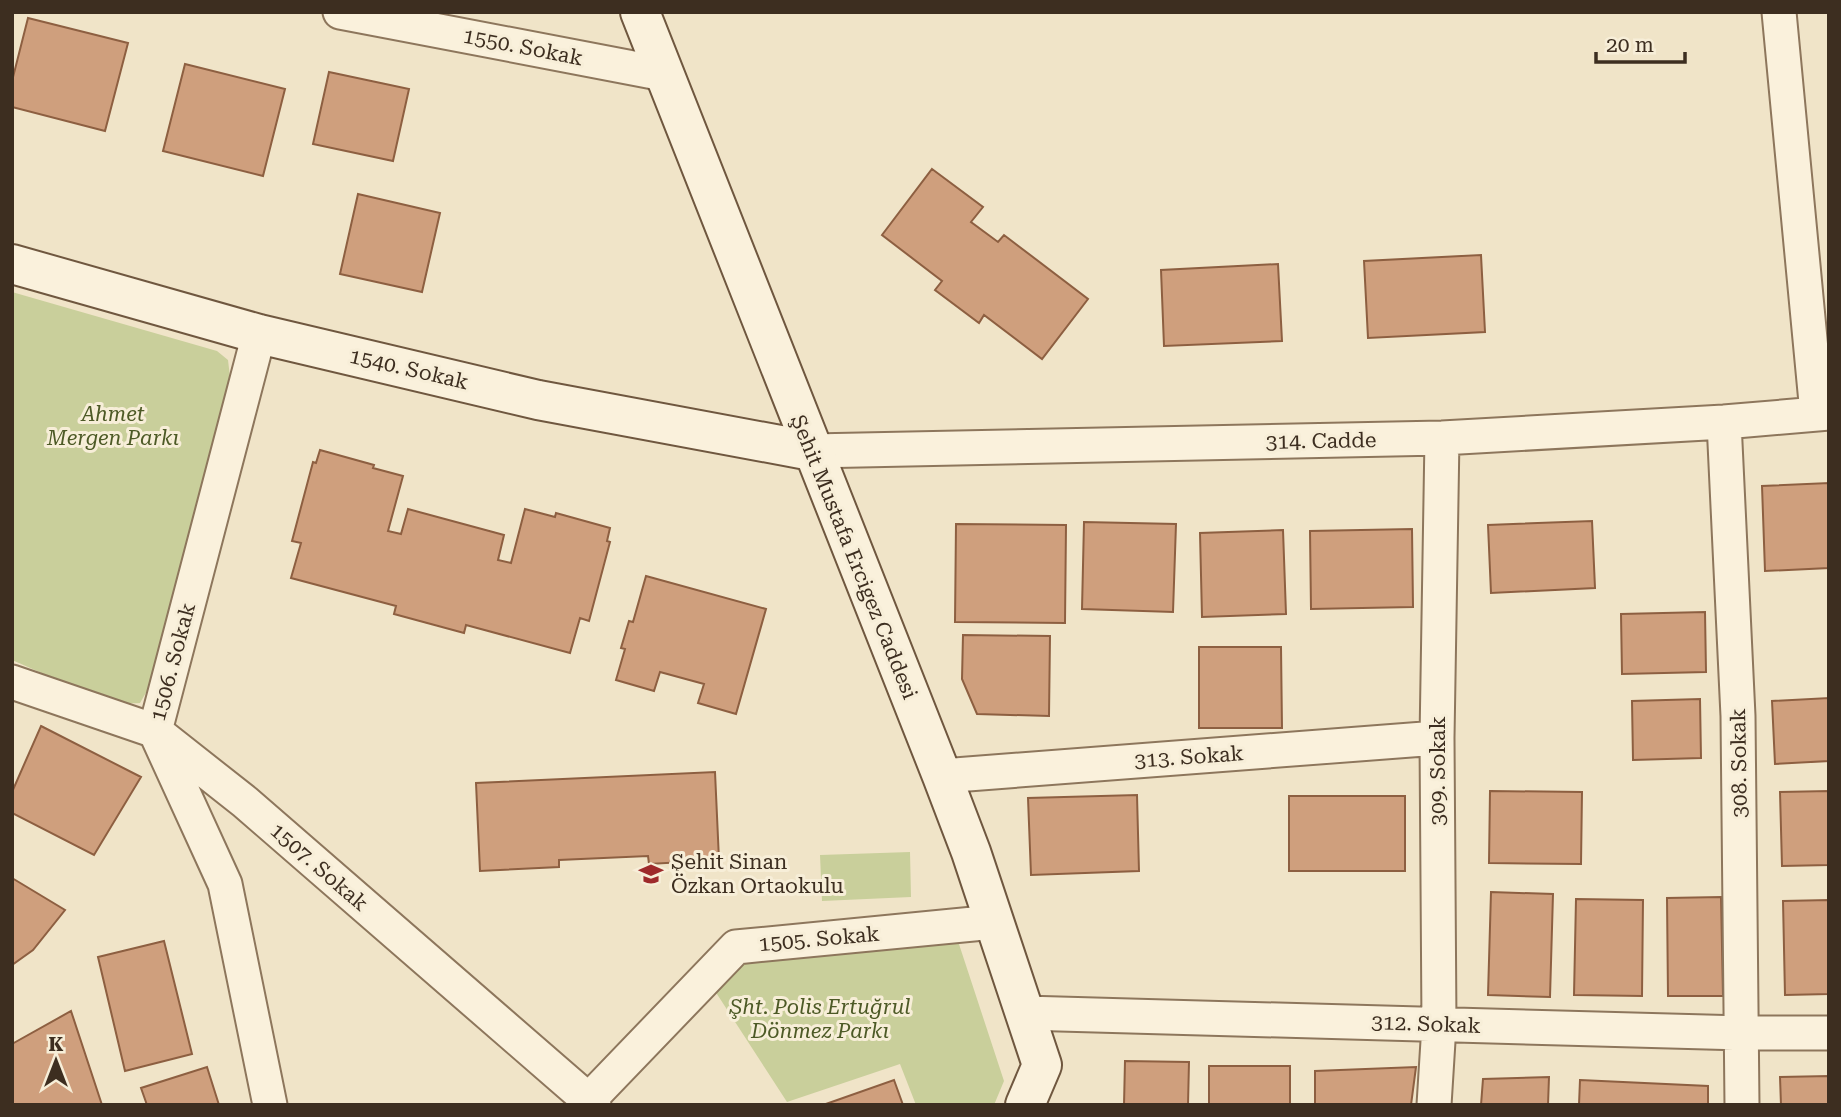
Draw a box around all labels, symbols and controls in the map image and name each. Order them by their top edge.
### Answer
scale bar [1596,21,1685,65]
street label: 1550. Sokak [461,24,585,70]
text: 20 m [1606,33,1654,57]
street label: 1540. Sokak [347,344,471,394]
park label: Ahmet Mergen Parkı [46,402,179,450]
street label: Şehit Mustafa Ercigez Caddesi [786,411,922,703]
street label: 314. Cadde [1265,428,1377,454]
street label: 1506. Sokak [146,600,200,724]
street label: 308. Sokak [1726,708,1752,818]
street label: 309. Sokak [1426,716,1450,826]
street label: 313. Sokak [1134,741,1244,773]
street label: 1507. Sokak [265,818,373,916]
place label: Şehit Sinan Özkan Ortaokulu [671,850,844,898]
school or university icon: Şehit Sinan Özkan Ortaokulu [637,860,665,888]
street label: 1505. Sokak [758,922,880,956]
park label: Şht. Polis Ertuğrul Dönmez Parkı [728,995,911,1043]
street label: 312. Sokak [1371,1010,1481,1038]
north arrow [21,1026,91,1096]
text: K [49,1033,64,1056]

